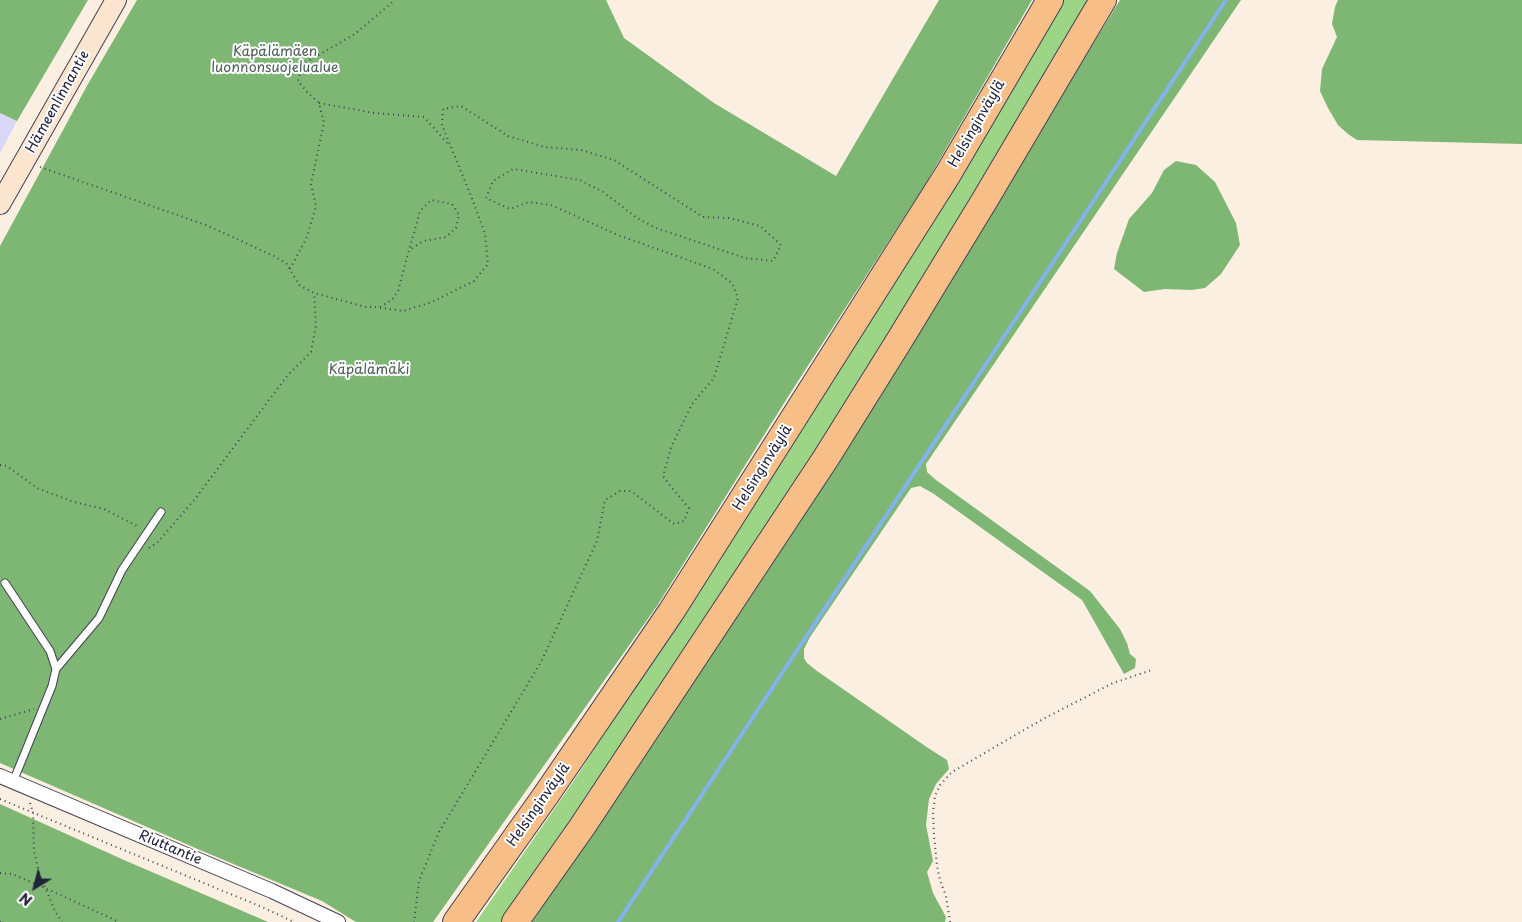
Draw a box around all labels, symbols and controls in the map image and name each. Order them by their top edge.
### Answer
park label: Käpälämäen luonnonsuojelualue [211,44,339,76]
street label: Hämeenlinnantie [23,48,93,156]
street label: Helsinginväylä [945,77,1009,171]
park label: Käpälämäki [329,362,409,378]
street label: Helsinginväylä [730,422,796,514]
street label: Helsinginväylä [504,760,574,850]
street label: Riuttantie [136,827,204,869]
north arrow [10,862,60,912]
text: N [15,888,36,911]

